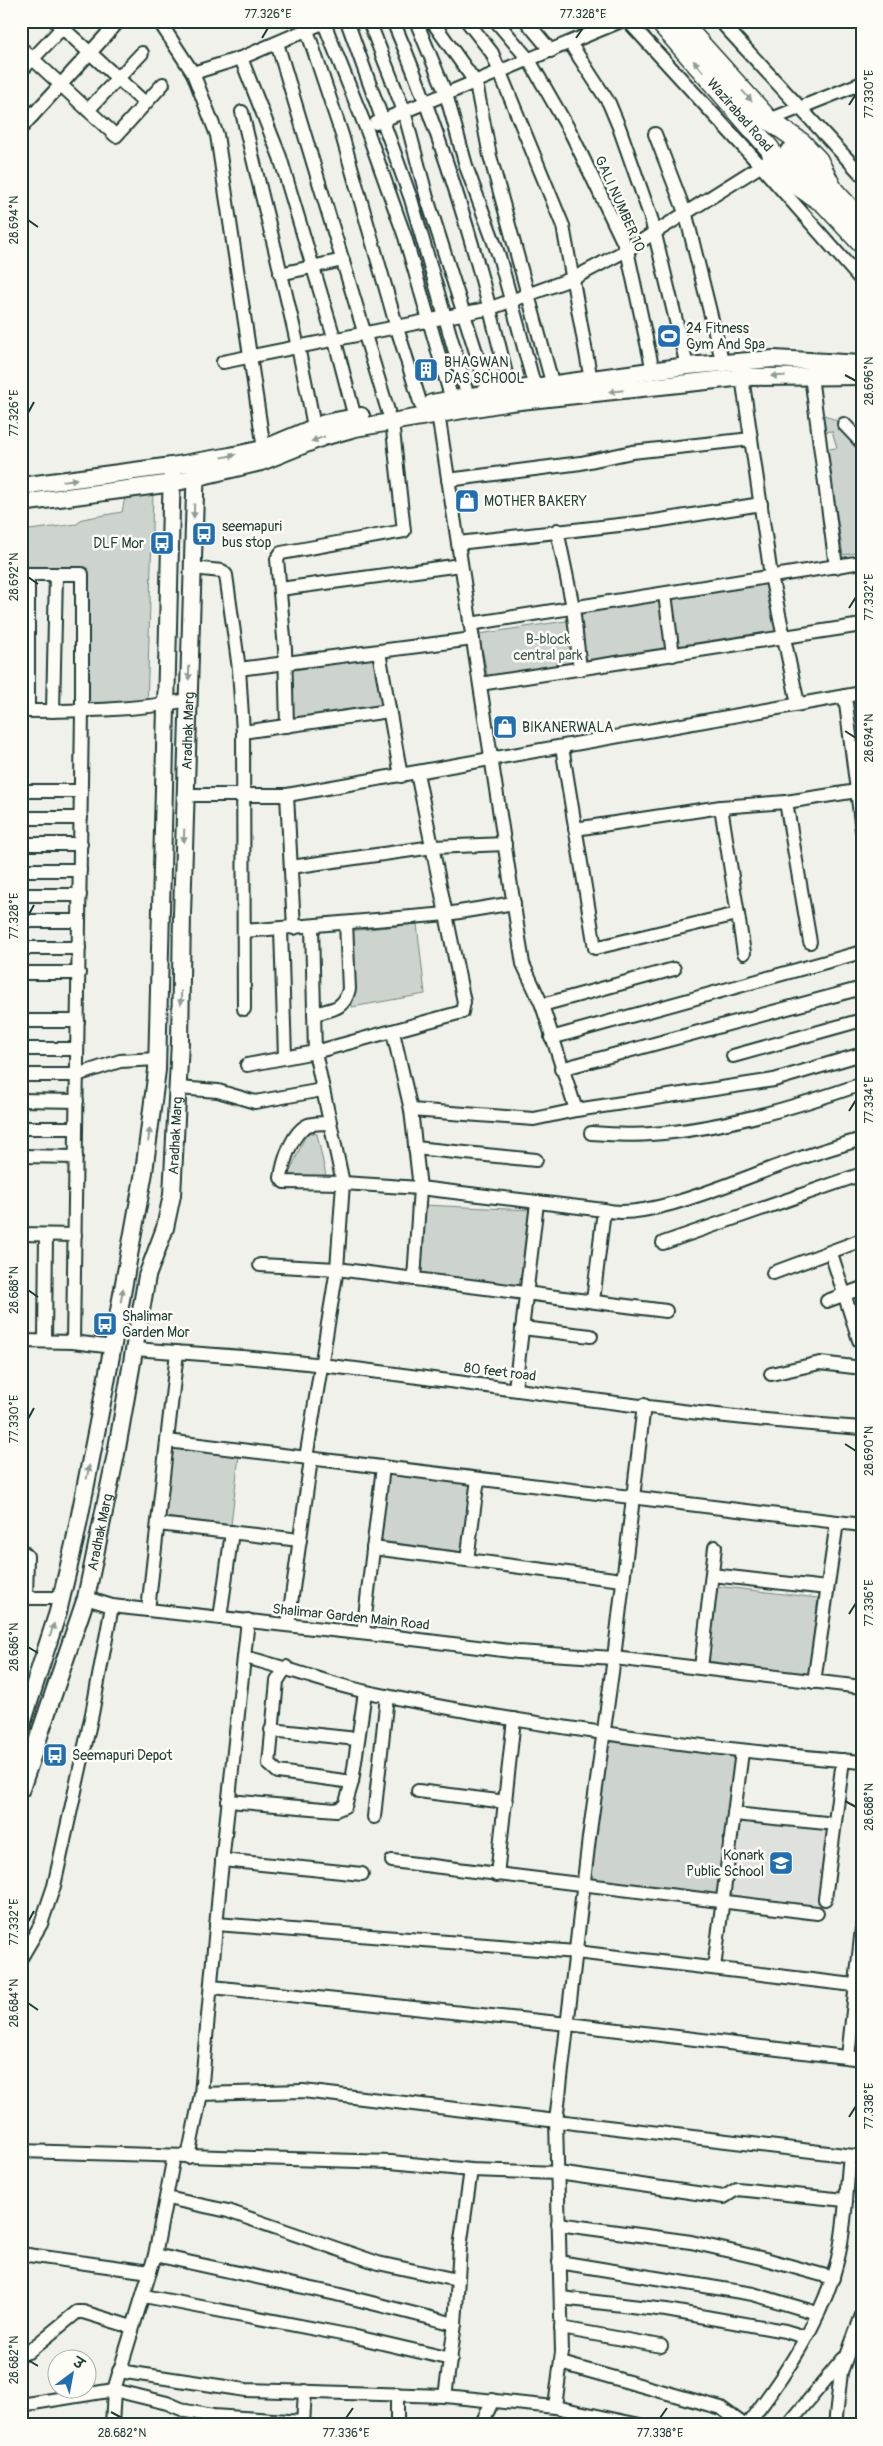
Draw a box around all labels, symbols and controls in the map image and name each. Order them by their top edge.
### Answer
text: 77.326°E [244,7,292,22]
text: 77.328°E [560,7,606,22]
one-way arrow [692,61,704,73]
text: 77.330°E [862,70,877,118]
street label: Wazirabad Road [704,74,777,155]
one-way arrow [742,90,753,103]
street label: GALI NUMBER 10 [591,153,649,255]
text: 28.694°N [7,196,22,244]
place label: 24 Fitness Gym And Spa [686,320,765,353]
sports icon: 24 Fitness Gym And Spa [656,323,682,349]
place label: BHAGWAN DAS SCHOOL [444,354,525,387]
building icon: BHAGWAN DAS SCHOOL [413,357,439,383]
text: 28.696°N [862,357,877,405]
one-way arrow [770,372,786,380]
one-way arrow [608,387,624,395]
text: 77.326°E [7,389,22,437]
one-way arrow [310,435,325,443]
one-way arrow [222,452,237,460]
one-way arrow [62,475,78,483]
shop icon: MOTHER BAKERY [454,488,480,514]
place label: MOTHER BAKERY [484,493,587,510]
one-way arrow [190,503,198,519]
place label: seemapuri bus stop [222,518,283,551]
bus stop icon: seemapuri bus stop [191,521,217,547]
bus stop icon: DLF Mor [149,530,175,556]
place label: DLF Mor [93,535,144,552]
text: 28.692°N [7,553,22,601]
text: 77.332°E [862,574,877,620]
park label: B-block central park [514,631,583,664]
one-way arrow [185,666,193,682]
street label: Aradhak Marg [178,692,197,770]
shop icon: BIKANERWALA [492,714,518,740]
text: 28.694°N [862,714,877,762]
place label: BIKANERWALA [522,719,613,736]
one-way arrow [180,828,188,844]
text: 77.328°E [7,893,22,939]
one-way arrow [177,990,185,1006]
text: 77.334°E [862,1076,877,1124]
street label: Aradhak Marg [165,1096,186,1175]
one-way arrow [145,1127,153,1143]
text: 28.688°N [7,1266,22,1314]
one-way arrow [118,1288,126,1303]
place label: Shalimar Garden Mor [122,1308,190,1341]
bus stop icon: Shalimar Garden Mor [92,1311,118,1337]
street label: 80 feet road [463,1359,537,1385]
text: 77.330°E [7,1395,22,1443]
text: 28.690°N [862,1426,877,1476]
one-way arrow [85,1464,93,1480]
street label: Aradhak Marg [83,1492,116,1572]
text: 77.336°E [862,1579,877,1627]
street label: Shalimar Garden Main Road [272,1600,430,1634]
text: 28.686°N [7,1623,22,1671]
one-way arrow [49,1623,57,1638]
bus stop icon: Seemapuri Depot [42,1742,68,1768]
place label: Seemapuri Depot [72,1747,173,1764]
text: 28.688°N [862,1783,877,1831]
place label: Konark Public School [686,1847,764,1880]
school or university icon: Konark Public School [768,1850,794,1876]
text: 77.332°E [7,1899,22,1945]
text: 28.684°N [7,1979,22,2027]
text: 77.338°E [862,2083,877,2129]
text: 28.682°N [7,2336,22,2384]
north arrow [48,2348,98,2398]
text: उ [68,2353,89,2374]
text: 28.682°N [98,2426,146,2441]
text: 77.336°E [322,2426,370,2441]
text: 77.338°E [637,2426,683,2441]

